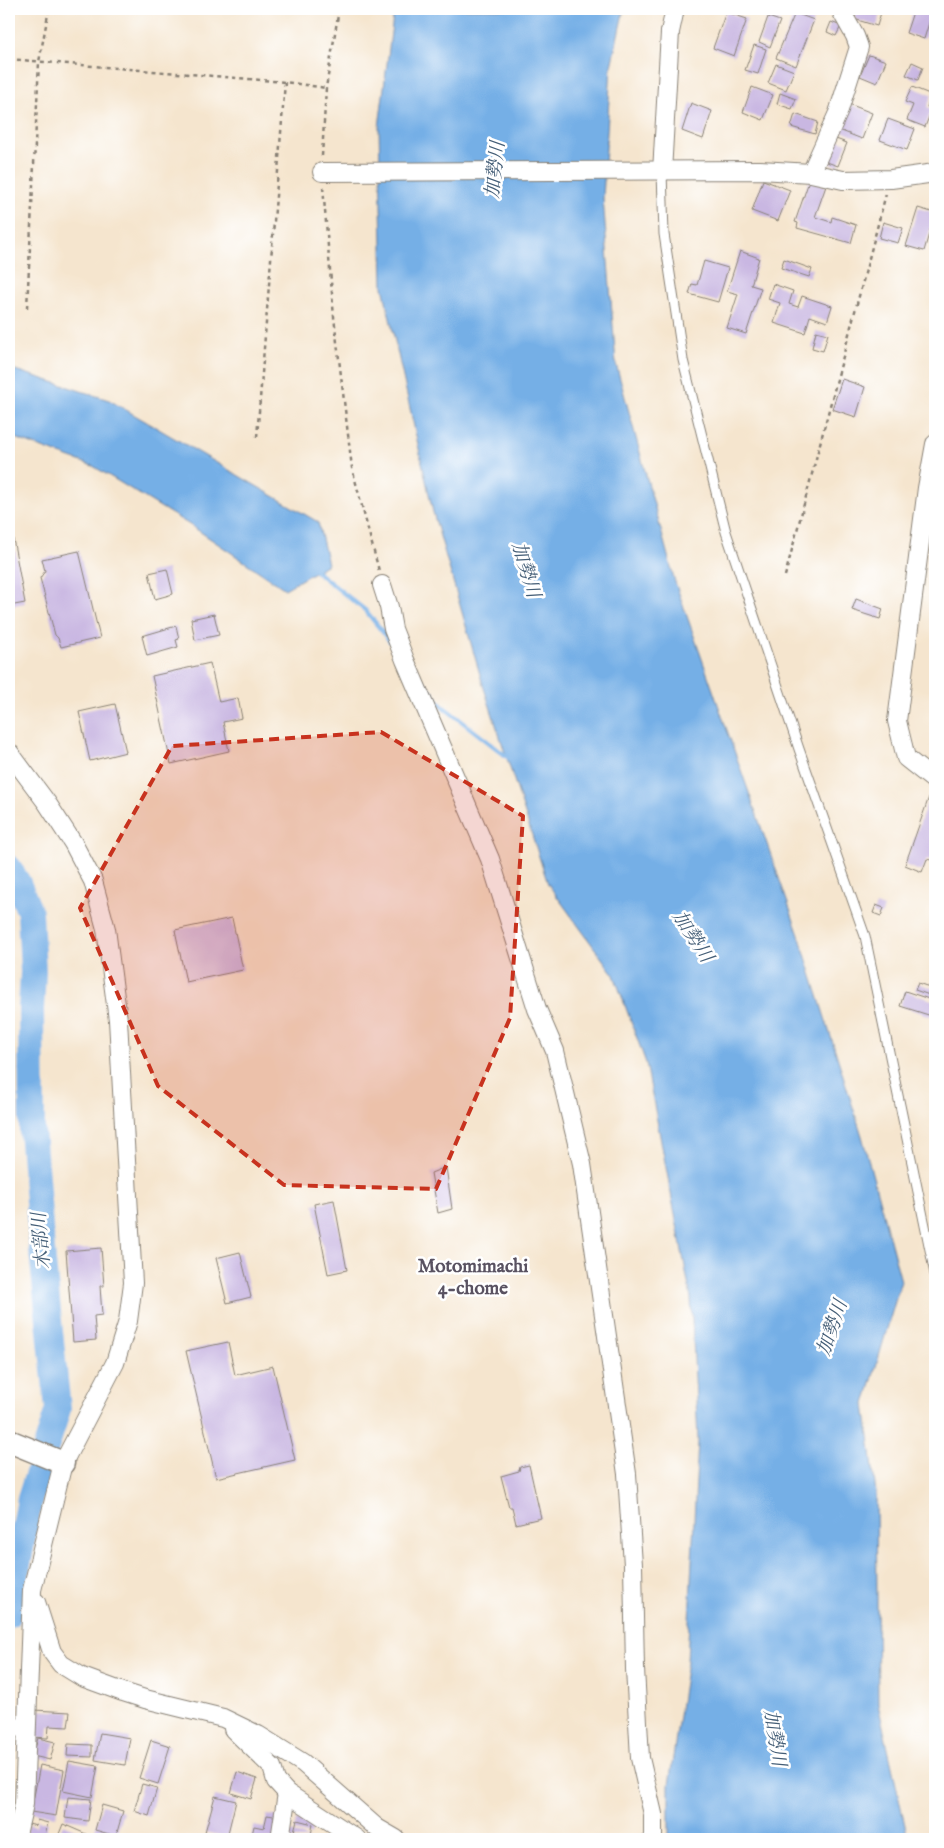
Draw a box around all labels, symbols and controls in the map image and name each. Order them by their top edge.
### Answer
water label: 加勢川 [481,138,511,200]
water label: 加勢川 [505,539,545,603]
water label: 加勢川 [666,907,719,969]
water label: 木部川 [27,1210,56,1270]
district label: Motomimachi 4-chome [418,1255,528,1301]
water label: 加勢川 [812,1295,854,1359]
water label: 加勢川 [758,1708,791,1770]

